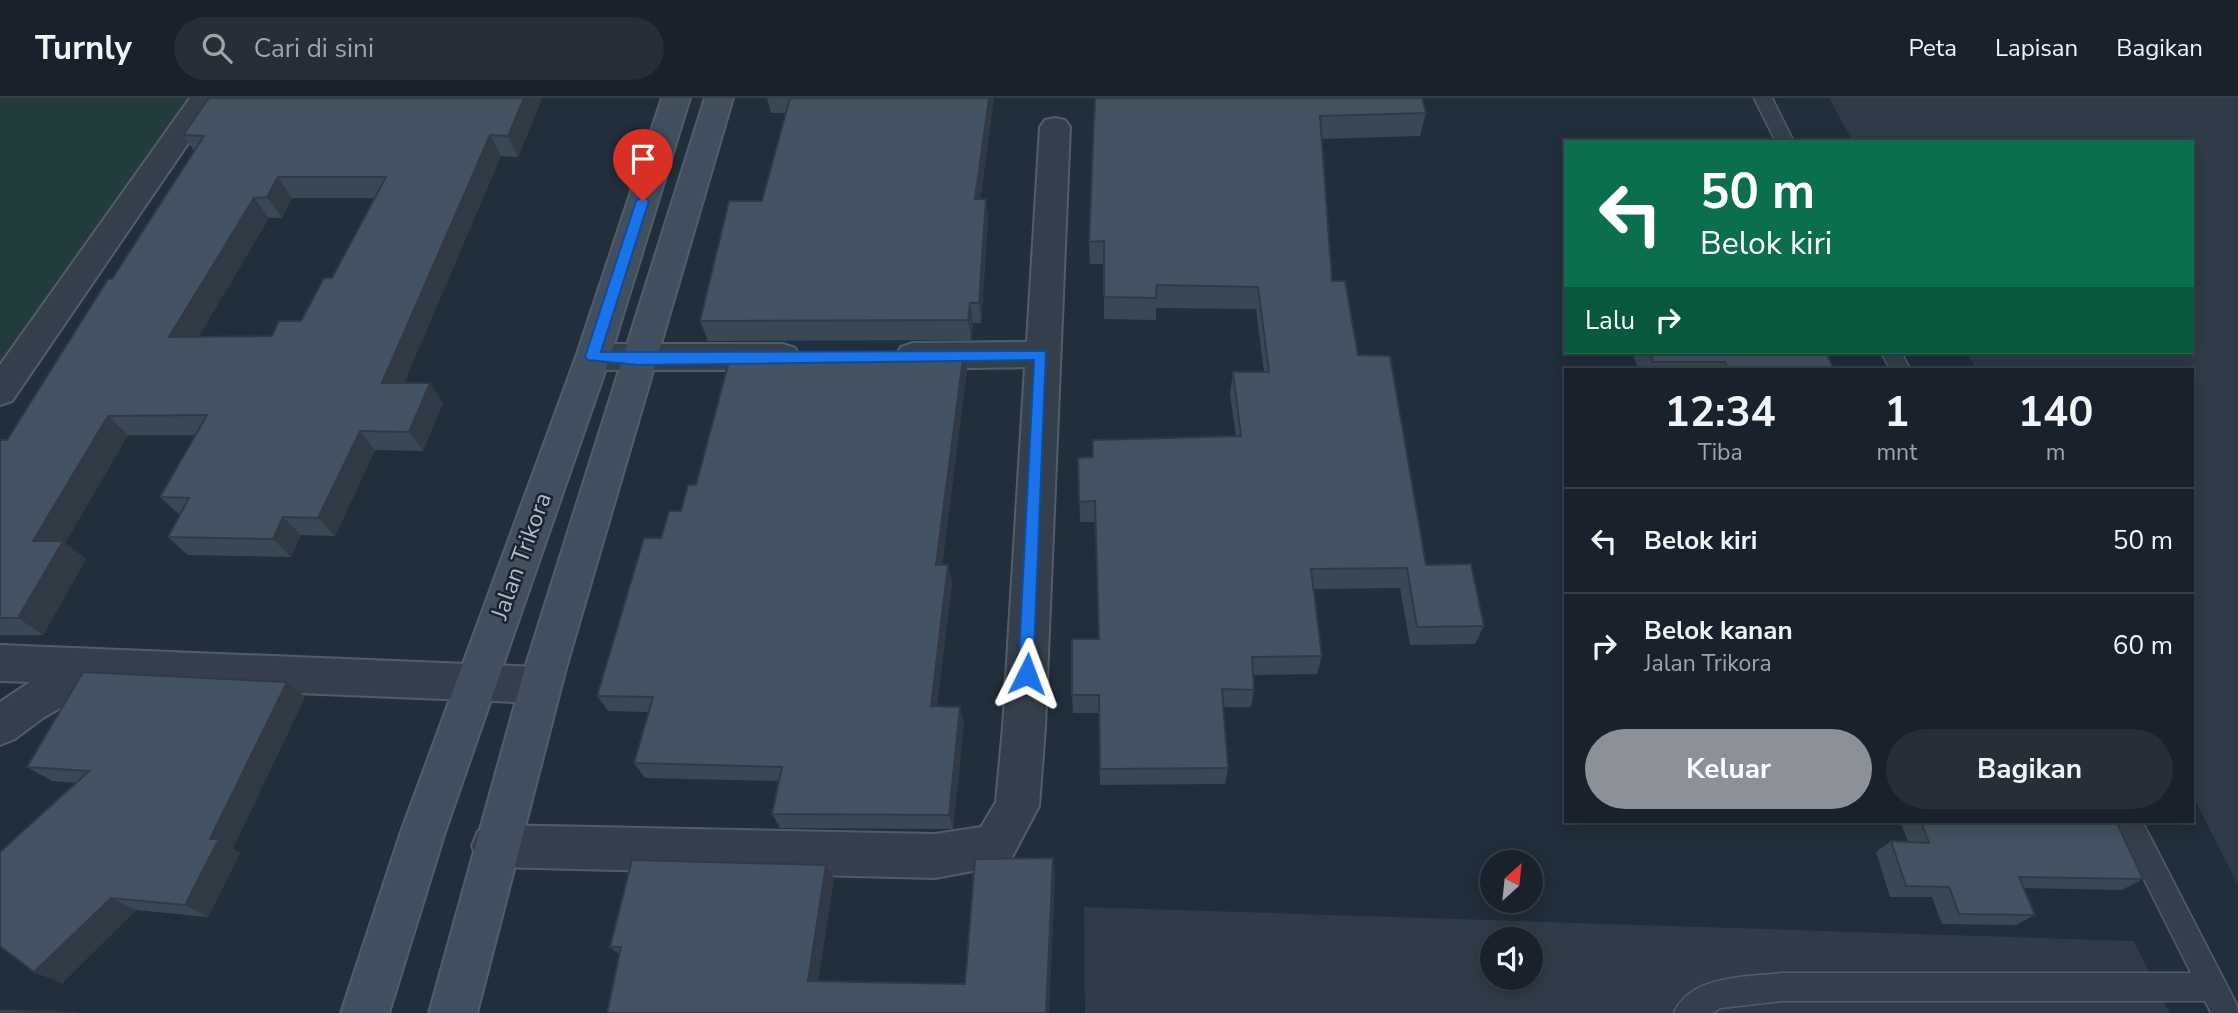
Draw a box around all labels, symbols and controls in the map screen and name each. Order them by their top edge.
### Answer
search box [174,17,664,80]
text: Turnly [35,26,132,71]
icon: search [198,29,236,67]
text: Cari di sini [254,31,374,66]
text: Peta [1908,32,1957,64]
text: Lapisan [1995,32,2078,64]
text: Bagikan [2116,32,2203,64]
pin [613,129,673,201]
icon: arrive [624,140,662,178]
text: 50 m [1700,158,1815,225]
icon: left [1585,168,1676,259]
text: Belok kiri [1700,222,1832,265]
icon: right [1649,301,1687,339]
text: Lalu [1585,303,1635,338]
text: 12:34 [1665,384,1776,441]
text: 1 [1884,384,1909,441]
text: 140 [2018,384,2093,441]
text: Tiba [1698,437,1743,468]
text: mnt [1876,437,1917,468]
text: m [2046,437,2065,468]
street label: Jalan Trikora [483,488,559,625]
icon: left [1585,522,1623,560]
text: Belok kiri [1644,523,1757,558]
text: 50 m [2113,523,2173,558]
text: Belok kanan [1644,613,1793,648]
icon: right [1585,627,1623,665]
text: 60 m [2113,628,2173,663]
position arrow [990,637,1064,711]
text: Jalan Trikora [1644,648,1772,679]
button: Keluar [1585,729,1872,809]
button: Bagikan [1886,729,2173,809]
north arrow [1480,850,1544,914]
map controls [1480,850,1543,990]
button: sound [1480,927,1543,990]

